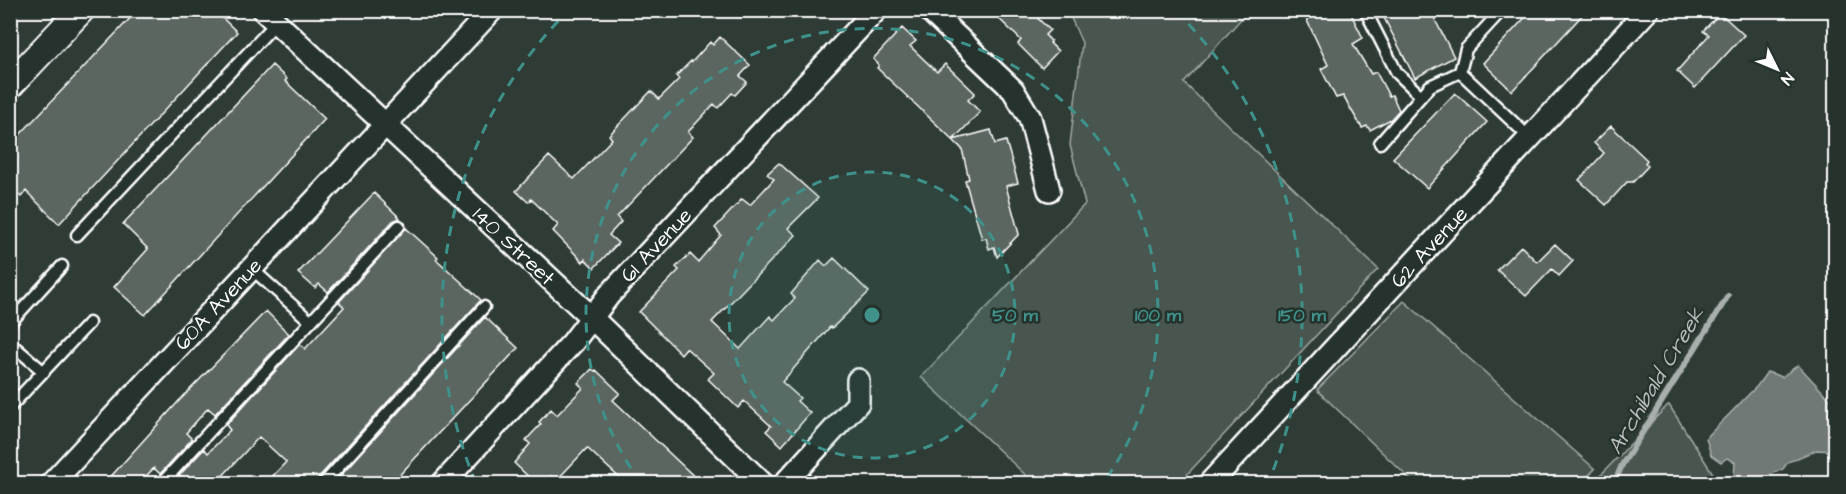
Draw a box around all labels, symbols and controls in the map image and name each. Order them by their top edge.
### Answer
north arrow [1747,39,1807,99]
text: N [1776,67,1799,90]
street label: 140 Street [466,200,562,293]
street label: 62 Avenue [1384,200,1475,294]
street label: 61 Avenue [614,202,699,289]
street label: 60A Avenue [168,252,269,357]
water label: Archibald Creek [1600,301,1713,460]
text: 50 m [992,303,1039,328]
text: 100 m [1135,303,1182,328]
text: 150 m [1278,303,1327,328]
centre of rings [862,305,882,325]

